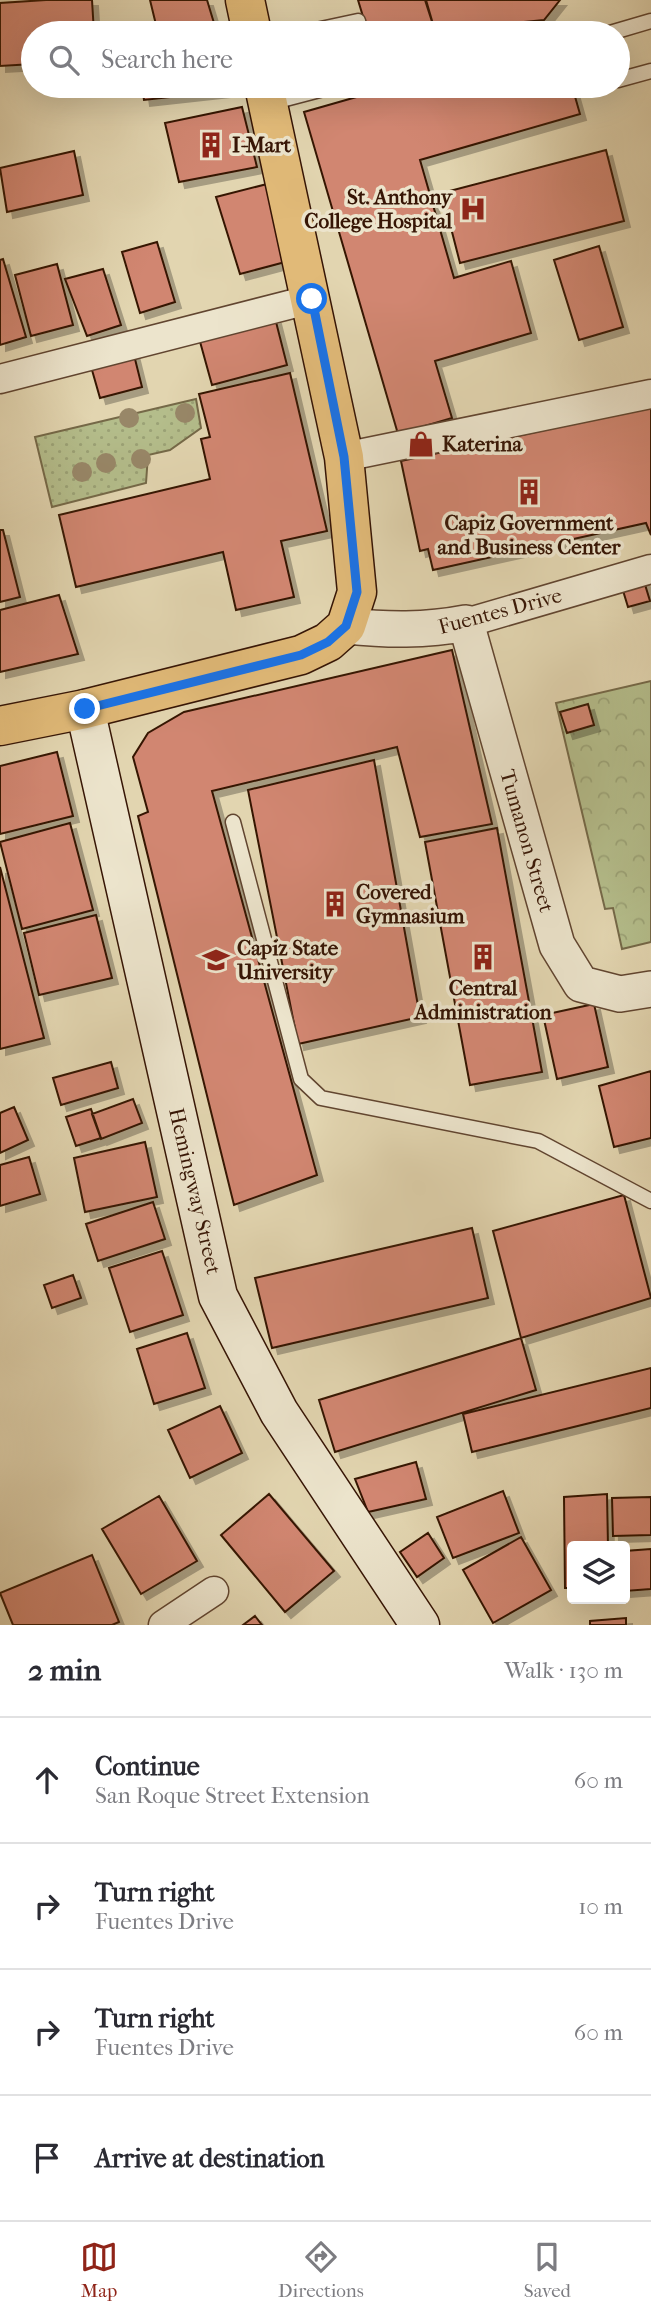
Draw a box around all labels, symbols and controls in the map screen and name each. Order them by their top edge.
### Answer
search box [21,21,630,98]
icon: search [45,41,83,79]
text: Search here [101,44,233,75]
building icon: I-Mart [196,130,226,160]
place label: I-Mart [232,133,292,157]
place label: St. Anthony College Hospital [304,185,454,233]
hospital icon: St. Anthony College Hospital [458,194,488,224]
route start [296,283,327,314]
shop icon: Katerina [406,429,436,459]
place label: Katerina [442,432,523,456]
building icon: Capiz Government and Business Center [514,477,544,507]
place label: Capiz Government and Business Center [437,511,622,559]
street label: Fuentes Drive [436,583,564,639]
route end [69,693,100,724]
street label: Tumanon Street [495,767,559,916]
place label: Covered Gymnasium [356,880,465,928]
building icon: Covered Gymnasium [320,889,350,919]
place label: Capiz State University [236,936,339,984]
building icon: Central Administration [468,942,498,972]
school or university icon: Capiz State University [201,945,231,975]
place label: Central Administration [412,976,552,1024]
street label: Hemingway Street [164,1105,226,1277]
map controls [567,1541,630,1604]
button: layers [567,1541,630,1604]
text: 2 min [28,1653,101,1688]
text: Walk · 130 m [504,1657,623,1684]
text: Continue [95,1751,200,1782]
icon: ahead [28,1761,66,1799]
text: 60 m [574,1767,623,1794]
text: San Roque Street Extension [95,1782,370,1809]
text: Turn right [95,1877,215,1908]
icon: right [28,1887,66,1925]
text: 10 m [578,1893,623,1920]
text: Fuentes Drive [95,1908,234,1935]
text: Turn right [95,2003,215,2034]
icon: right [28,2013,66,2051]
text: 60 m [574,2019,623,2046]
text: Fuentes Drive [95,2034,234,2061]
icon: arrive [28,2139,66,2177]
text: Arrive at destination [95,2143,325,2174]
tab: Map [80,2238,118,2302]
tab: Directions [278,2238,364,2302]
tab: Saved [524,2238,571,2302]

